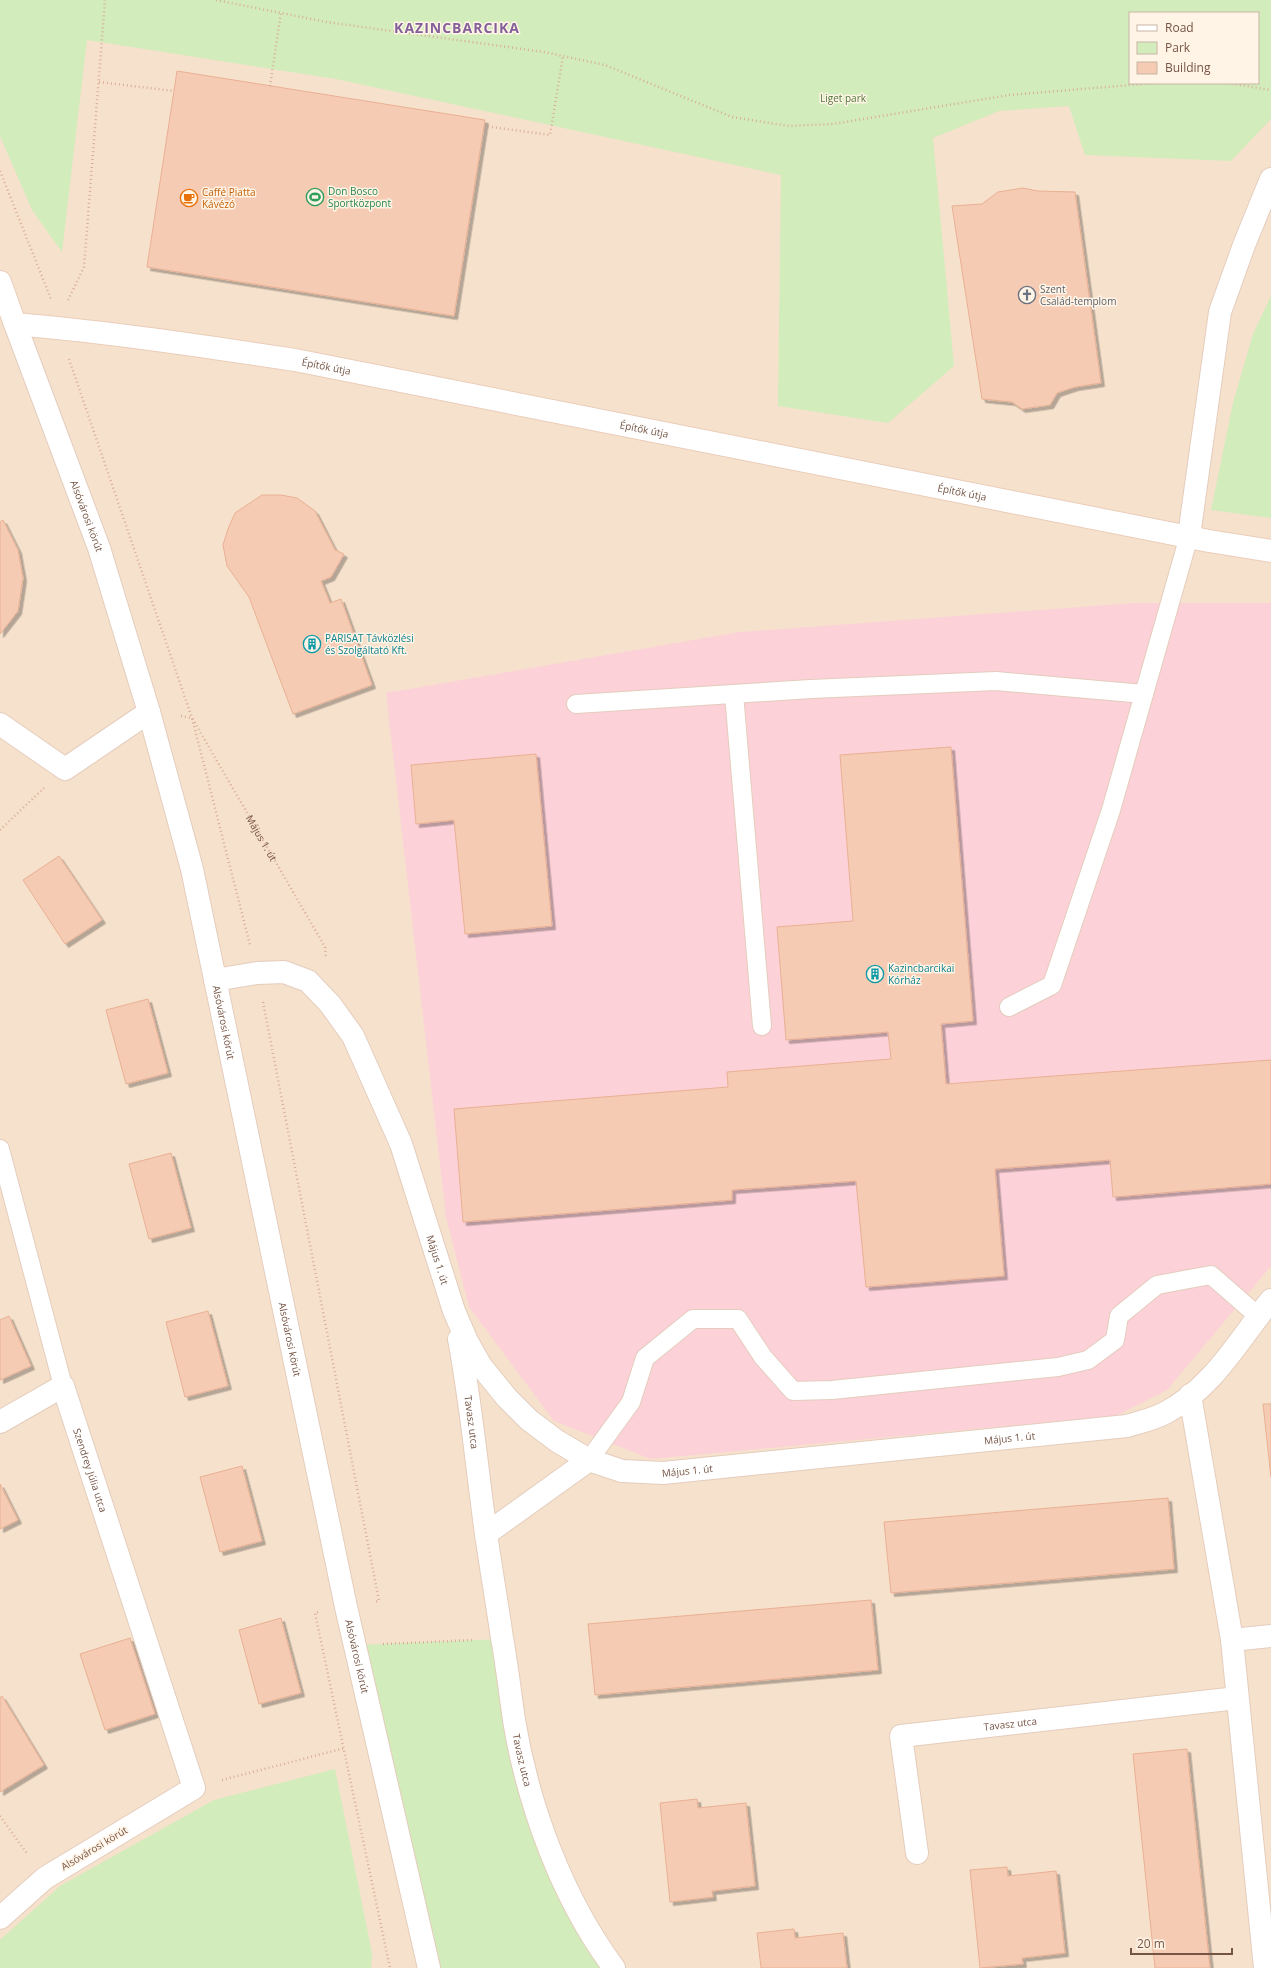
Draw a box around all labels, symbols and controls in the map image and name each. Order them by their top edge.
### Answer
legend [1129,12,1259,84]
district label: KAZINCBARCIKA [394,18,520,37]
text: Road [1165,19,1194,36]
text: Park [1165,39,1191,56]
text: Building [1165,59,1211,76]
park label: Liget park [820,91,867,105]
place label: Don Bosco Sportközpont [328,184,391,210]
place label: Caffé Piatta Kávézó [202,185,256,211]
sports icon: Don Bosco Sportközpont [305,187,325,207]
cafe icon: Caffé Piatta Kávézó [179,188,199,208]
place label: Szent Család-templom [1040,282,1116,308]
church icon: Szent Család-templom [1017,285,1037,305]
street label: Építők útja [301,355,352,378]
street label: Építők útja [619,417,670,441]
street label: Alsóvárosi körút [67,478,107,554]
street label: Építők útja [936,480,988,504]
place label: PARISAT Távközlési és Szolgáltató Kft. [325,631,414,657]
building icon: PARISAT Távközlési és Szolgáltató Kft. [302,634,322,654]
street label: Május 1. út [243,812,281,864]
place label: Kazincbarcikai Kórház [888,961,954,987]
building icon: Kazincbarcikai Kórház [865,964,885,984]
street label: Alsóvárosi körút [209,984,239,1061]
street label: Május 1. út [423,1233,452,1287]
street label: Alsóvárosi körút [276,1301,305,1378]
street label: Tavasz utca [461,1394,482,1450]
street label: Szendrey Júlia utca [70,1426,111,1514]
street label: Május 1. út [983,1428,1036,1447]
street label: Május 1. út [661,1461,714,1480]
street label: Alsóvárosi körút [342,1618,373,1695]
street label: Tavasz utca [983,1714,1038,1734]
street label: Tavasz utca [510,1732,535,1788]
street label: Alsóvárosi körút [58,1822,130,1873]
scale bar [1131,1930,1232,1956]
text: 20 m [1137,1935,1165,1952]

